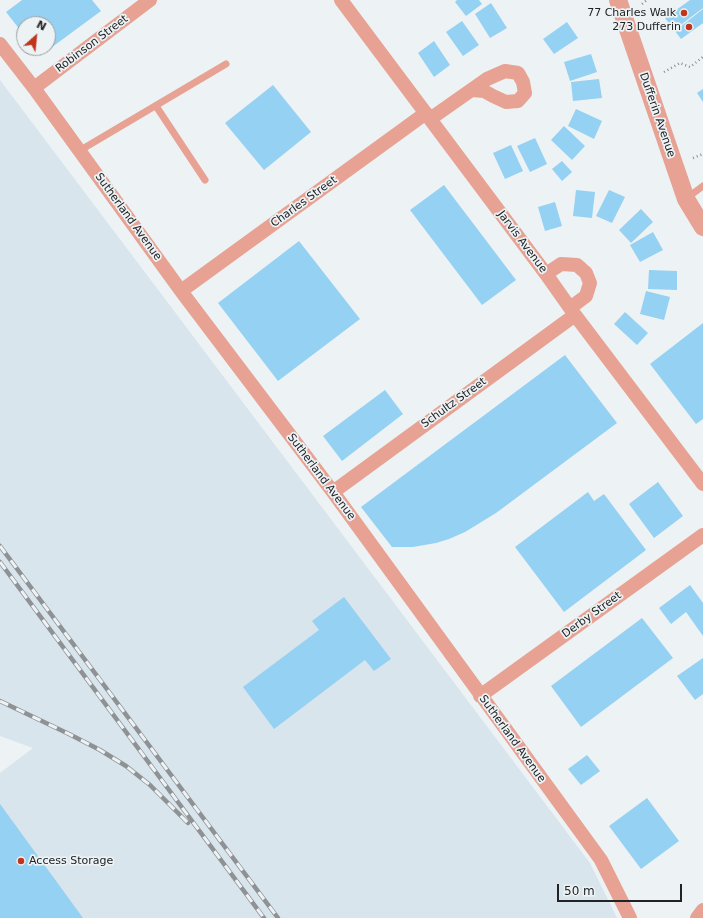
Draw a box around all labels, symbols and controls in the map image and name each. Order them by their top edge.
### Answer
place label: 77 Charles Walk [587,6,676,20]
marker: 77 Charles Walk [679,8,689,18]
street label: Robinson Street [53,12,131,76]
north arrow [16,16,56,56]
text: N [34,18,48,34]
place label: 273 Dufferin [612,20,681,34]
marker: 273 Dufferin [684,22,694,32]
street label: Dufferin Avenue [636,71,678,159]
street label: Sutherland Avenue [92,171,164,263]
street label: Charles Street [268,174,340,230]
street label: Jarvis Avenue [494,208,550,276]
street label: Schultz Street [419,375,489,431]
street label: Sutherland Avenue [284,431,358,523]
street label: Derby Street [560,589,624,641]
street label: Sutherland Avenue [476,693,548,785]
place label: Access Storage [29,854,113,868]
marker: Access Storage [16,856,26,866]
scale bar [559,876,684,902]
text: 50 m [564,884,595,898]

